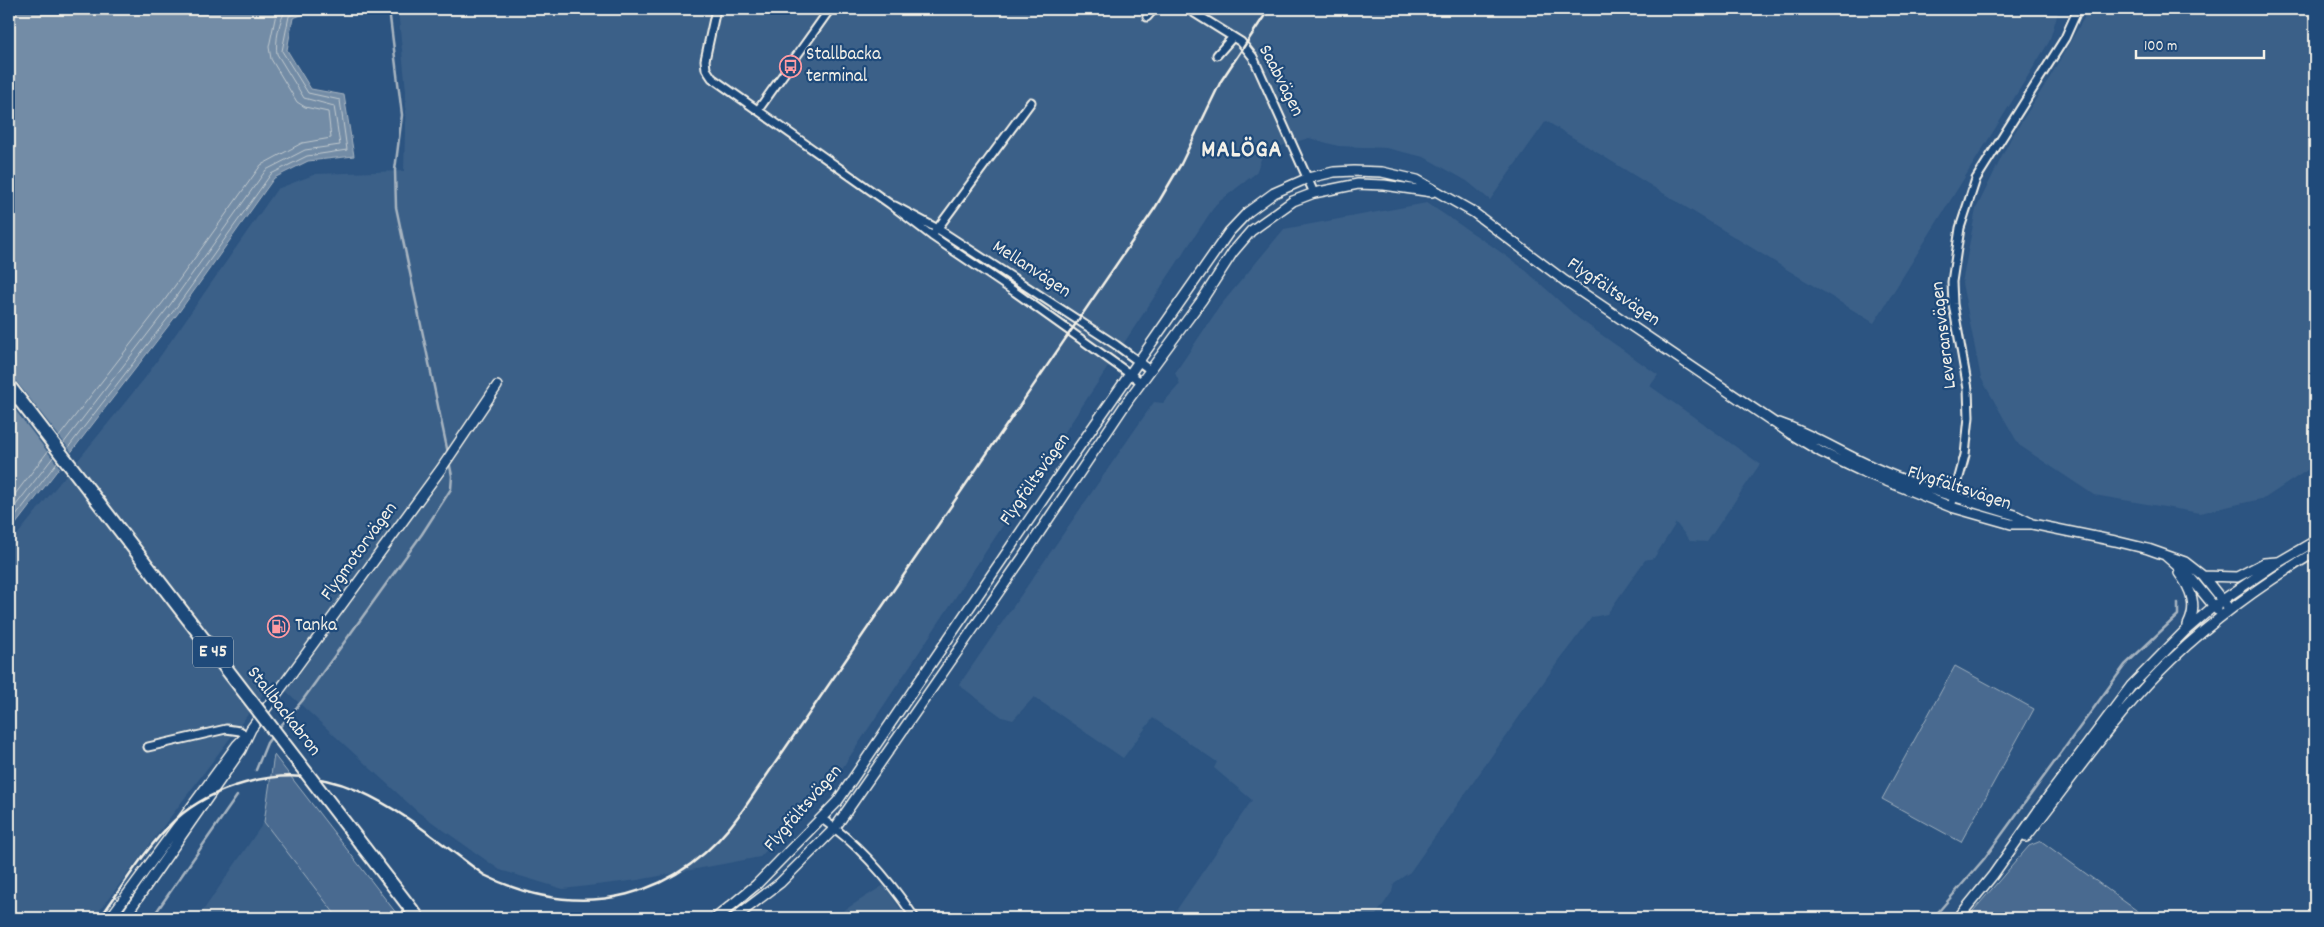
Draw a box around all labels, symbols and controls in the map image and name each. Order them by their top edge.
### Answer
scale bar [2136,28,2264,60]
text: 100 m [2144,36,2177,58]
street label: Saabvägen [1250,40,1310,122]
place label: Stallbacka terminal [806,42,882,91]
bus stop icon: Stallbacka terminal [778,54,802,78]
district label: MALÖGA [1201,134,1283,168]
street label: Mellanvägen [986,234,1076,306]
street label: Flygfältsvägen [1561,252,1665,334]
street label: Leveransvägen [1925,280,1965,390]
street label: Flygfältsvägen [994,428,1078,532]
street label: Flygfältsvägen [1904,460,2014,518]
street label: Flygmotorvägen [315,497,405,607]
place label: Tanka [295,613,338,640]
fuel station icon: Tanka [267,614,291,638]
road number: E 45 [193,636,233,668]
street label: Stallbackabron [239,661,327,763]
street label: Flygfältsvägen [759,760,849,858]

